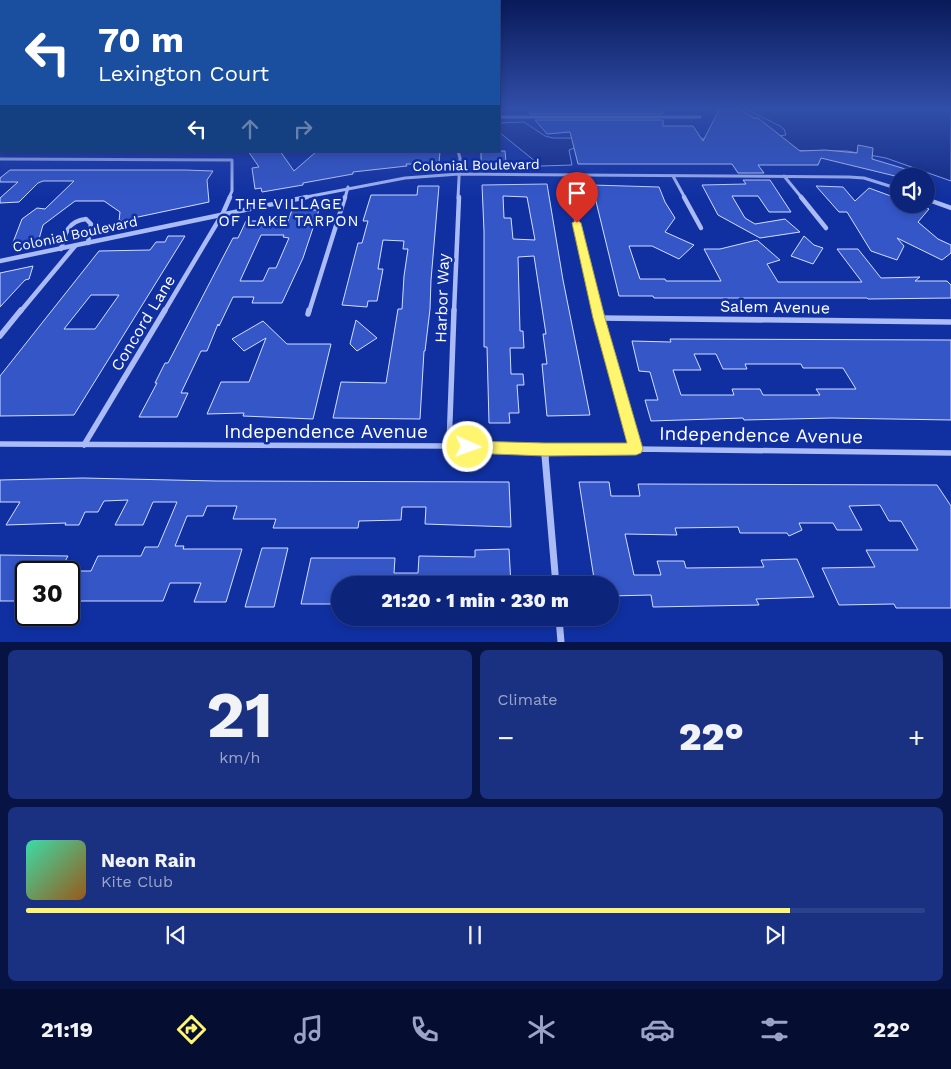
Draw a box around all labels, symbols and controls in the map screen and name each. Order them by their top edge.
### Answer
text: 70 m [98,19,184,61]
icon: left [15,20,80,85]
text: Lexington Court [98,61,269,86]
icon: left [183,115,211,143]
icon: ahead [236,115,264,143]
icon: right [289,115,317,143]
street label: Colonial Boulevard [412,156,540,174]
map controls [890,168,935,213]
button: sound [890,168,935,213]
pin [556,172,598,223]
icon: arrive [563,179,591,207]
district label: THE VILLAGE OF LAKE TARPON [218,195,360,230]
street label: Colonial Boulevard [11,213,139,255]
street label: Harbor Way [431,252,453,343]
street label: Concord Lane [107,272,179,374]
street label: Salem Avenue [720,297,830,317]
street label: Independence Avenue [224,420,428,443]
position arrow [441,420,493,472]
street label: Independence Avenue [659,422,863,448]
speed limit sign: 30 [15,561,80,626]
text: 21:20 · 1 min · 230 m [381,589,569,612]
text: 21 [206,677,273,753]
text: Climate [498,690,558,709]
text: 22° [679,715,744,759]
text: − [498,721,514,754]
text: + [908,721,925,754]
text: km/h [219,748,260,767]
text: Neon Rain [101,849,196,872]
text: Kite Club [101,872,173,891]
icon: previous [162,921,190,949]
icon: pause [461,921,489,949]
icon: next [761,921,789,949]
icon: directions [174,1012,209,1047]
icon: music [291,1012,326,1047]
icon: phone [407,1012,442,1047]
icon: climate [524,1012,559,1047]
icon: car [640,1012,675,1047]
icon: filters [757,1012,792,1047]
text: 21:19 [41,1017,93,1042]
text: 22° [873,1017,910,1042]

